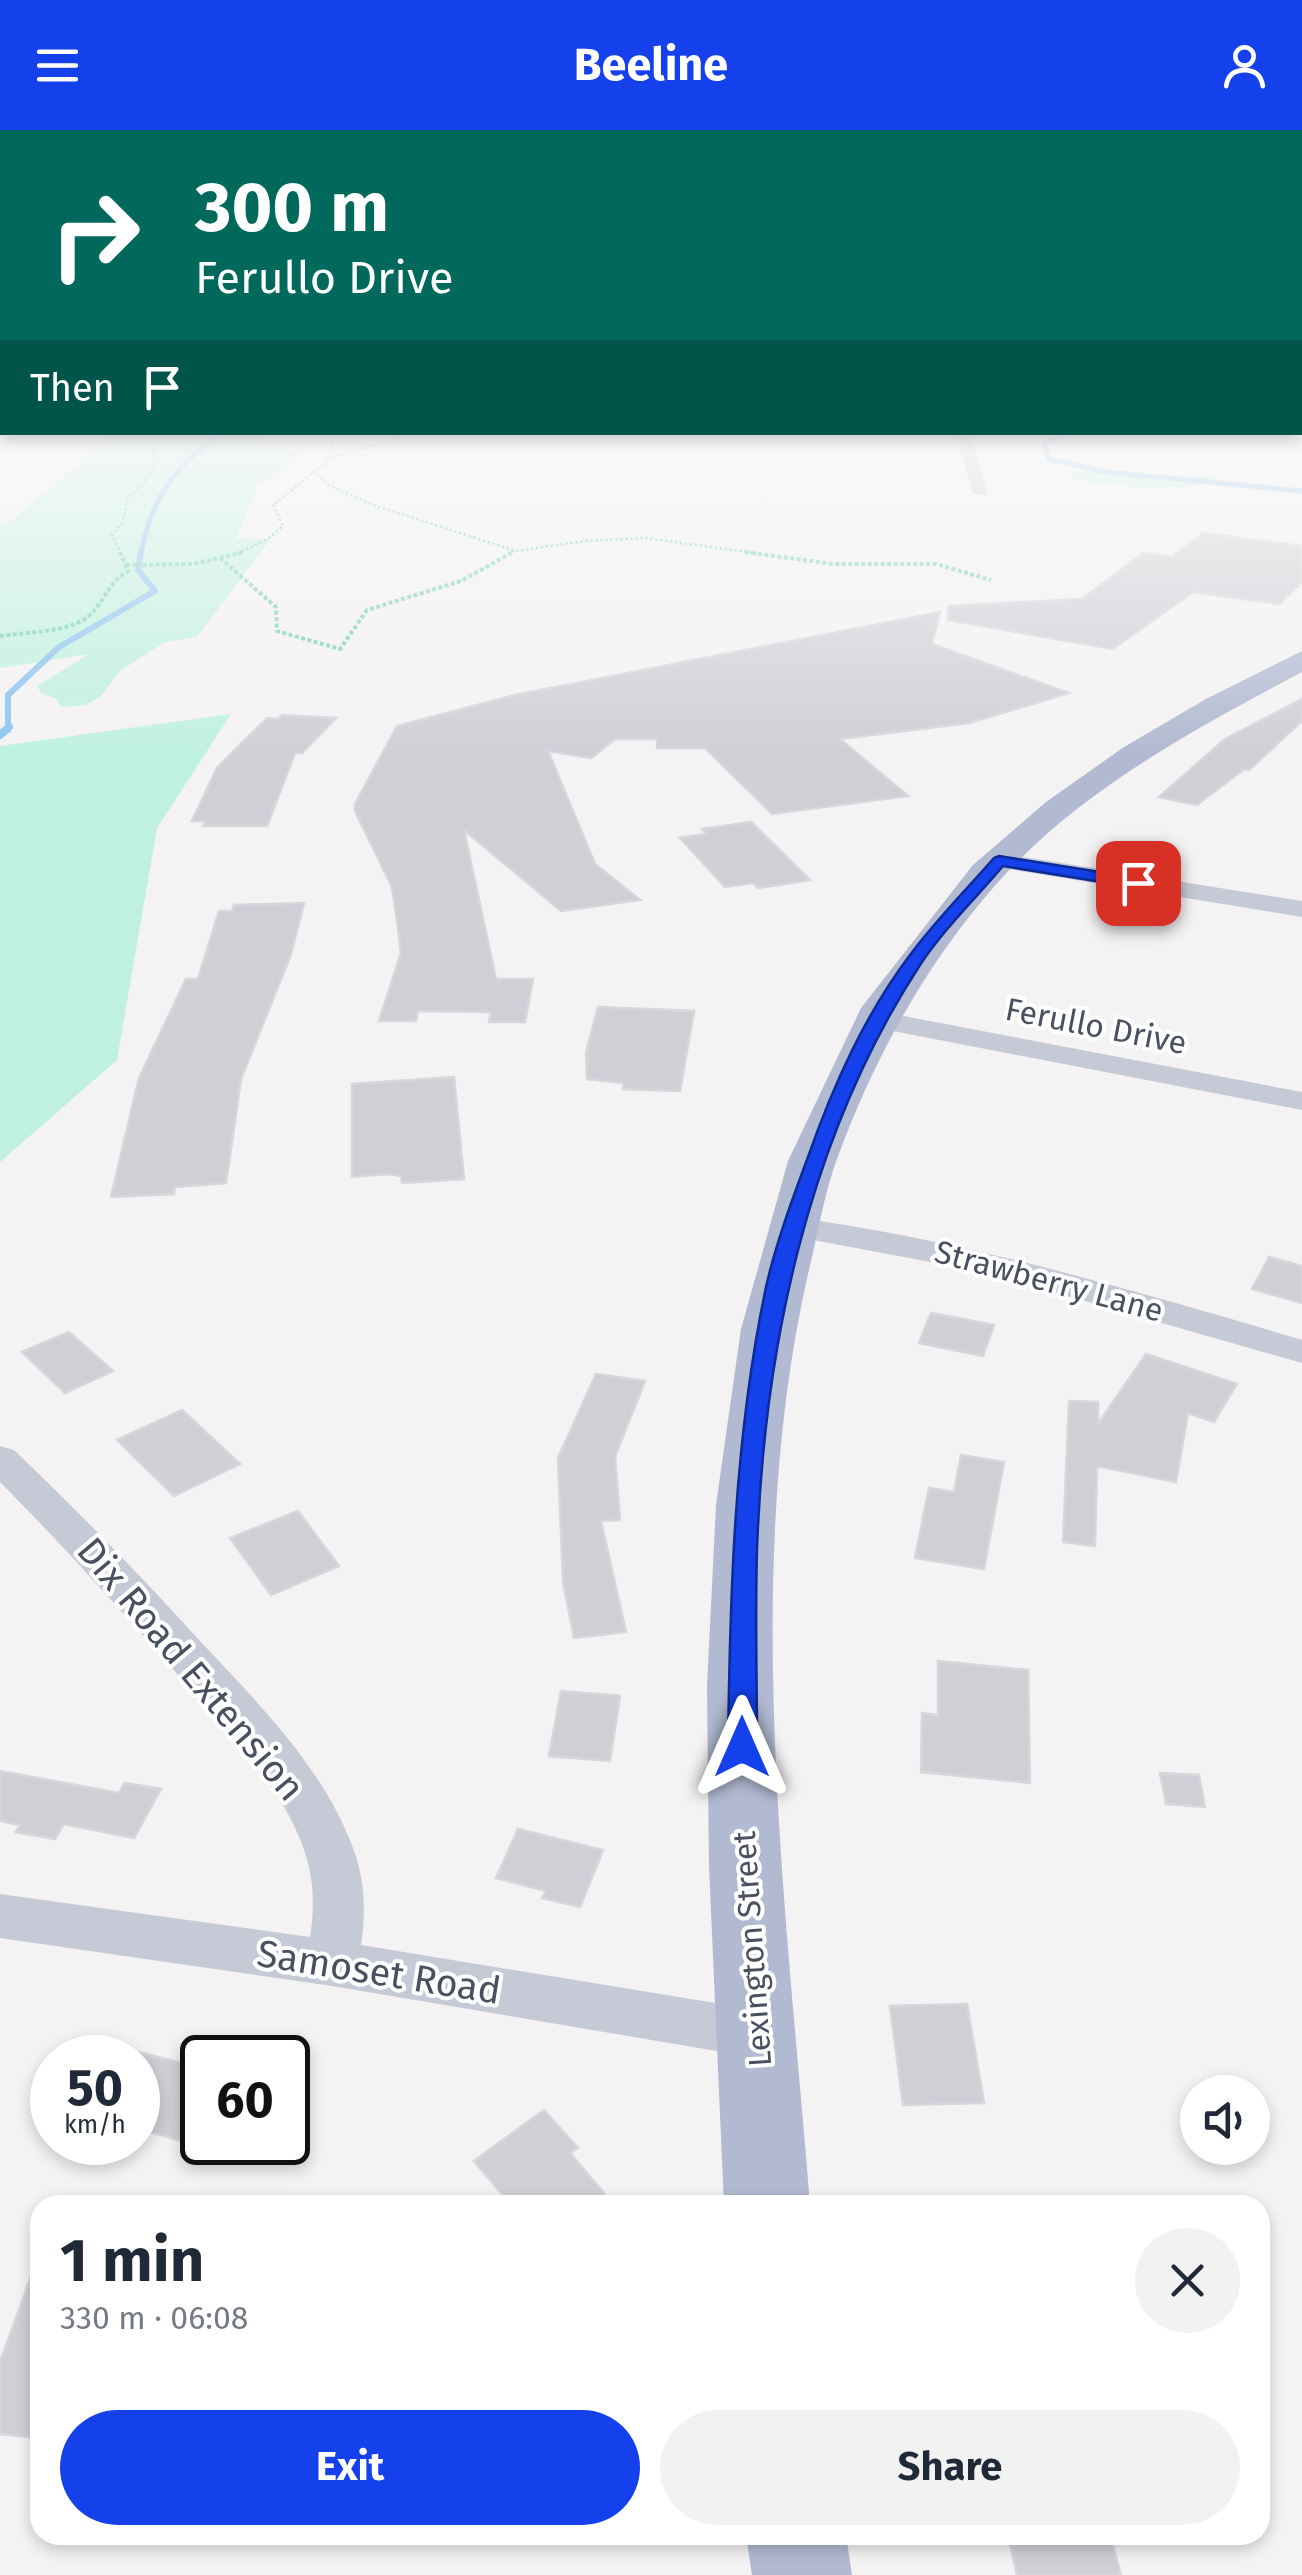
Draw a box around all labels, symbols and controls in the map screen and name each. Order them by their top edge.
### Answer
icon: menu [30,38,85,93]
text: Beeline [574,38,728,92]
icon: person [1217,38,1272,93]
text: 300 m [195,166,389,250]
icon: right [30,170,160,300]
text: Ferullo Drive [195,251,453,305]
icon: arrive [135,360,190,415]
text: Then [30,365,115,411]
pin [1096,841,1181,926]
icon: arrive [1111,856,1166,911]
street label: Ferullo Drive [1002,990,1190,1062]
street label: Strawberry Lane [931,1232,1167,1330]
street label: Dix Road Extension [68,1528,314,1810]
position arrow [690,1695,794,1799]
street label: Lexington Street [725,1830,779,2068]
street label: Samoset Road [254,1930,504,2014]
speed limit sign: 60 [180,2035,310,2165]
text: 50 [67,2058,123,2118]
map controls [1180,2075,1270,2165]
button: sound [1180,2075,1270,2165]
text: km/h [64,2110,126,2140]
text: 1 min [60,2225,204,2297]
button: close [1135,2228,1240,2333]
text: 330 m · 06:08 [60,2299,248,2337]
button: Exit [60,2410,640,2525]
button: Share [660,2410,1240,2525]

